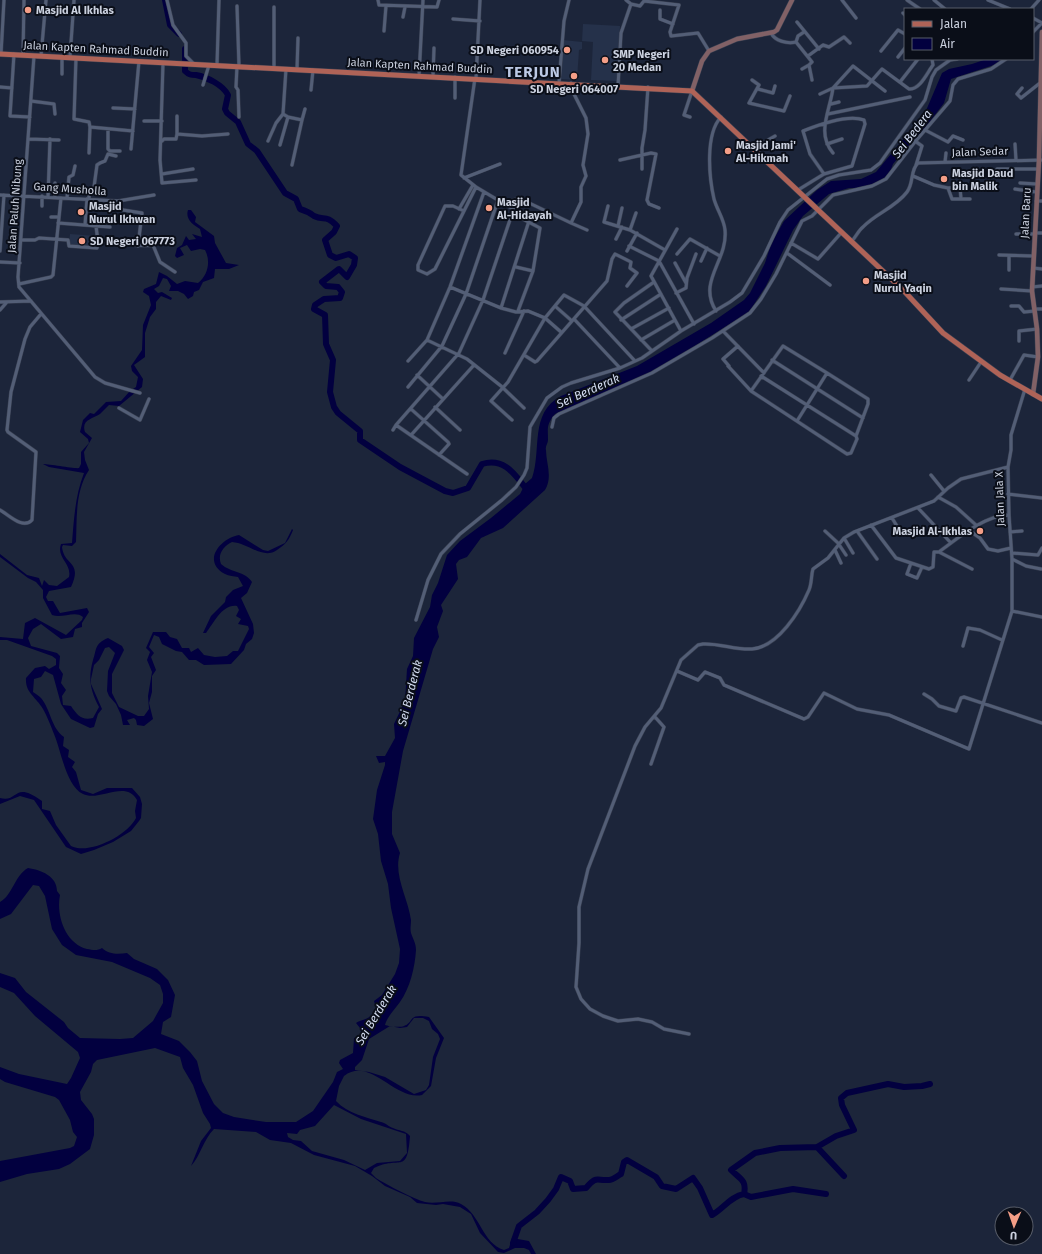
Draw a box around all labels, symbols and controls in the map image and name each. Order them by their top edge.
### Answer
place label: Masjid Al Ikhlas [36,4,114,17]
marker: Masjid Al Ikhlas [23,5,33,15]
legend [904,8,1034,60]
text: Jalan [940,17,967,31]
text: Air [940,37,955,51]
street label: Jalan Kapten Rahmad Buddin [23,39,169,59]
place label: SD Negeri 060954 [470,44,559,57]
marker: SD Negeri 060954 [562,45,572,55]
place label: SMP Negeri 20 Medan [613,48,670,74]
marker: SMP Negeri 20 Medan [600,55,610,65]
street label: Jalan Kapten Rahmad Buddin [347,56,493,76]
district label: TERJUN [505,63,561,81]
marker: SD Negeri 064007 [569,71,579,81]
place label: SD Negeri 064007 [530,83,618,96]
water label: Sei Bedera [889,107,935,162]
place label: Masjid Jami' Al-Hikmah [735,139,796,165]
street label: Jalan Sedar [952,144,1009,159]
marker: Masjid Jami' Al-Hikmah [723,146,733,156]
street label: Jalan Paluh Nibung [5,158,25,253]
place label: Masjid Daud bin Malik [952,167,1013,193]
marker: Masjid Daud bin Malik [939,174,949,184]
street label: Gang Musholla [33,180,107,198]
street label: Jalan Baru [1018,187,1034,239]
place label: Masjid Al-Hidayah [496,196,552,222]
place label: Masjid Nurul Ikhwan [89,200,155,226]
marker: Masjid Al-Hidayah [484,203,494,213]
marker: Masjid Nurul Ikhwan [76,207,86,217]
place label: SD Negeri 067773 [90,235,175,248]
marker: SD Negeri 067773 [77,236,87,246]
place label: Masjid Nurul Yaqin [874,269,932,295]
marker: Masjid Nurul Yaqin [861,276,871,286]
water label: Sei Berderak [553,371,622,412]
street label: Jalan Jala X [993,471,1007,527]
place label: Masjid Al-Ikhlas [893,525,973,538]
marker: Masjid Al-Ikhlas [975,526,985,536]
water label: Sei Berderak [395,658,425,728]
water label: Sei Berderak [352,982,400,1048]
north arrow [994,1206,1034,1246]
text: U [1010,1229,1017,1242]

